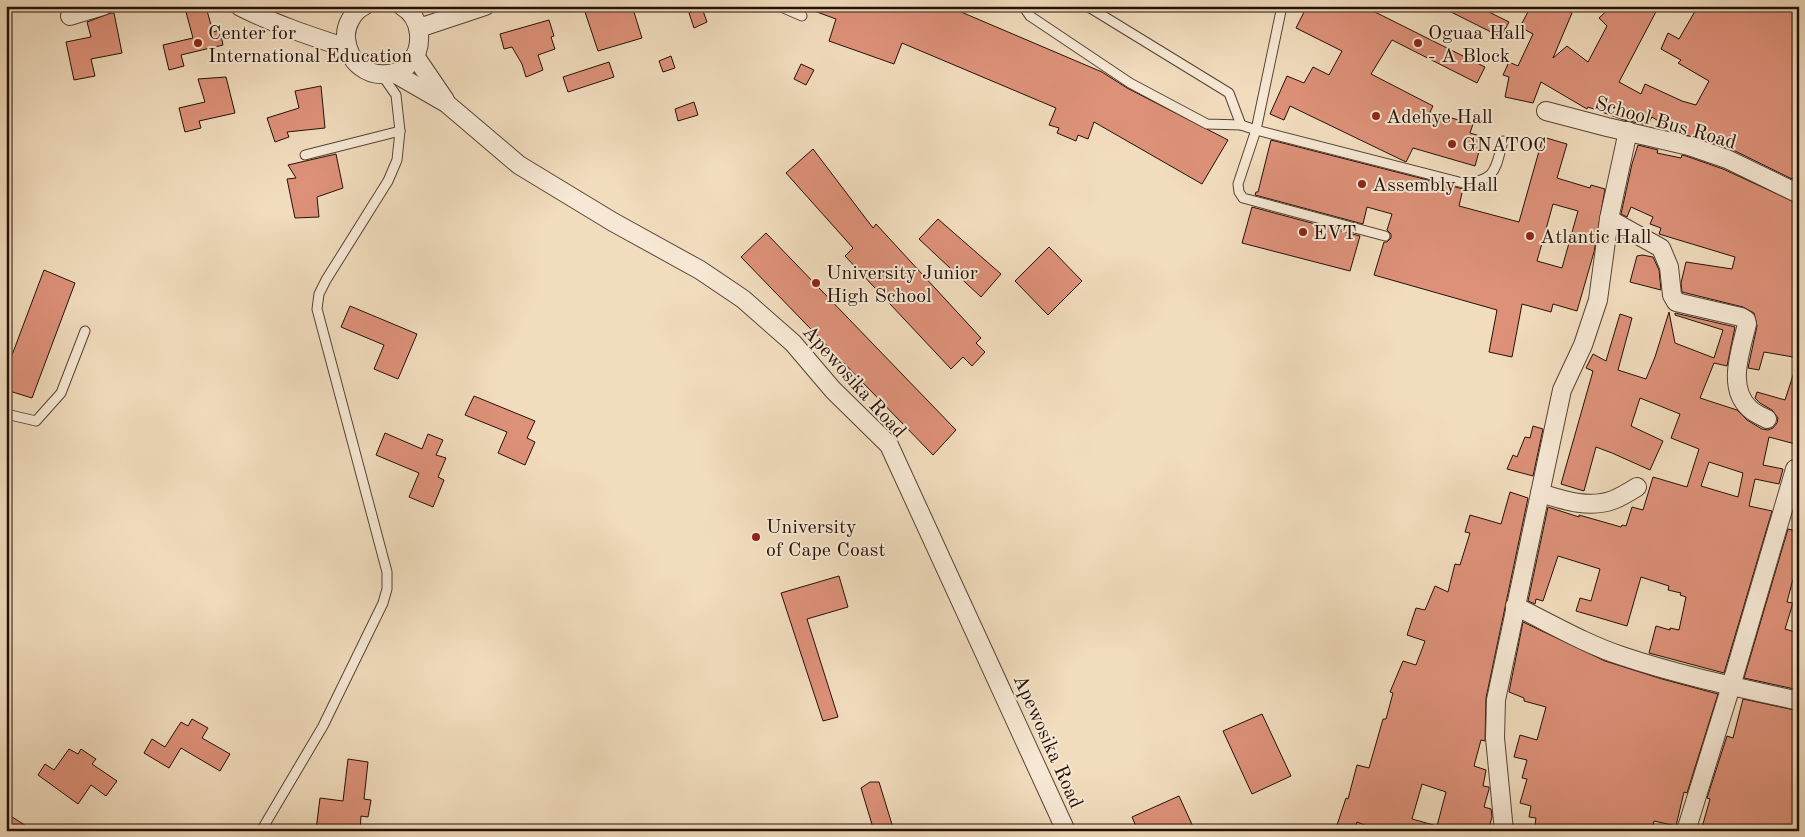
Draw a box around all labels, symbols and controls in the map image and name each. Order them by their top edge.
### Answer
place label: Center for International Education [208,24,413,67]
place label: Oguaa Hall - A Block [1428,24,1525,67]
marker: Center for International Education [192,37,204,49]
marker: Oguaa Hall - A Block [1412,37,1424,49]
street label: School Bus Road [1592,94,1738,154]
place label: Adehye Hall [1386,108,1493,128]
marker: Adehye Hall [1370,110,1382,122]
place label: GNATOC [1462,136,1546,156]
marker: GNATOC [1446,138,1458,150]
place label: Assembly Hall [1372,176,1498,196]
marker: Assembly Hall [1356,178,1368,190]
place label: EVT [1313,224,1357,244]
marker: EVT [1297,226,1309,238]
place label: Atlantic Hall [1540,228,1652,248]
marker: Atlantic Hall [1524,230,1536,242]
place label: University Junior High School [826,264,978,307]
marker: University Junior High School [810,277,822,289]
street label: Apewosika Road [798,322,909,442]
place label: University of Cape Coast [766,518,885,561]
marker: University of Cape Coast [750,531,762,543]
street label: Apewosika Road [1009,672,1086,812]

